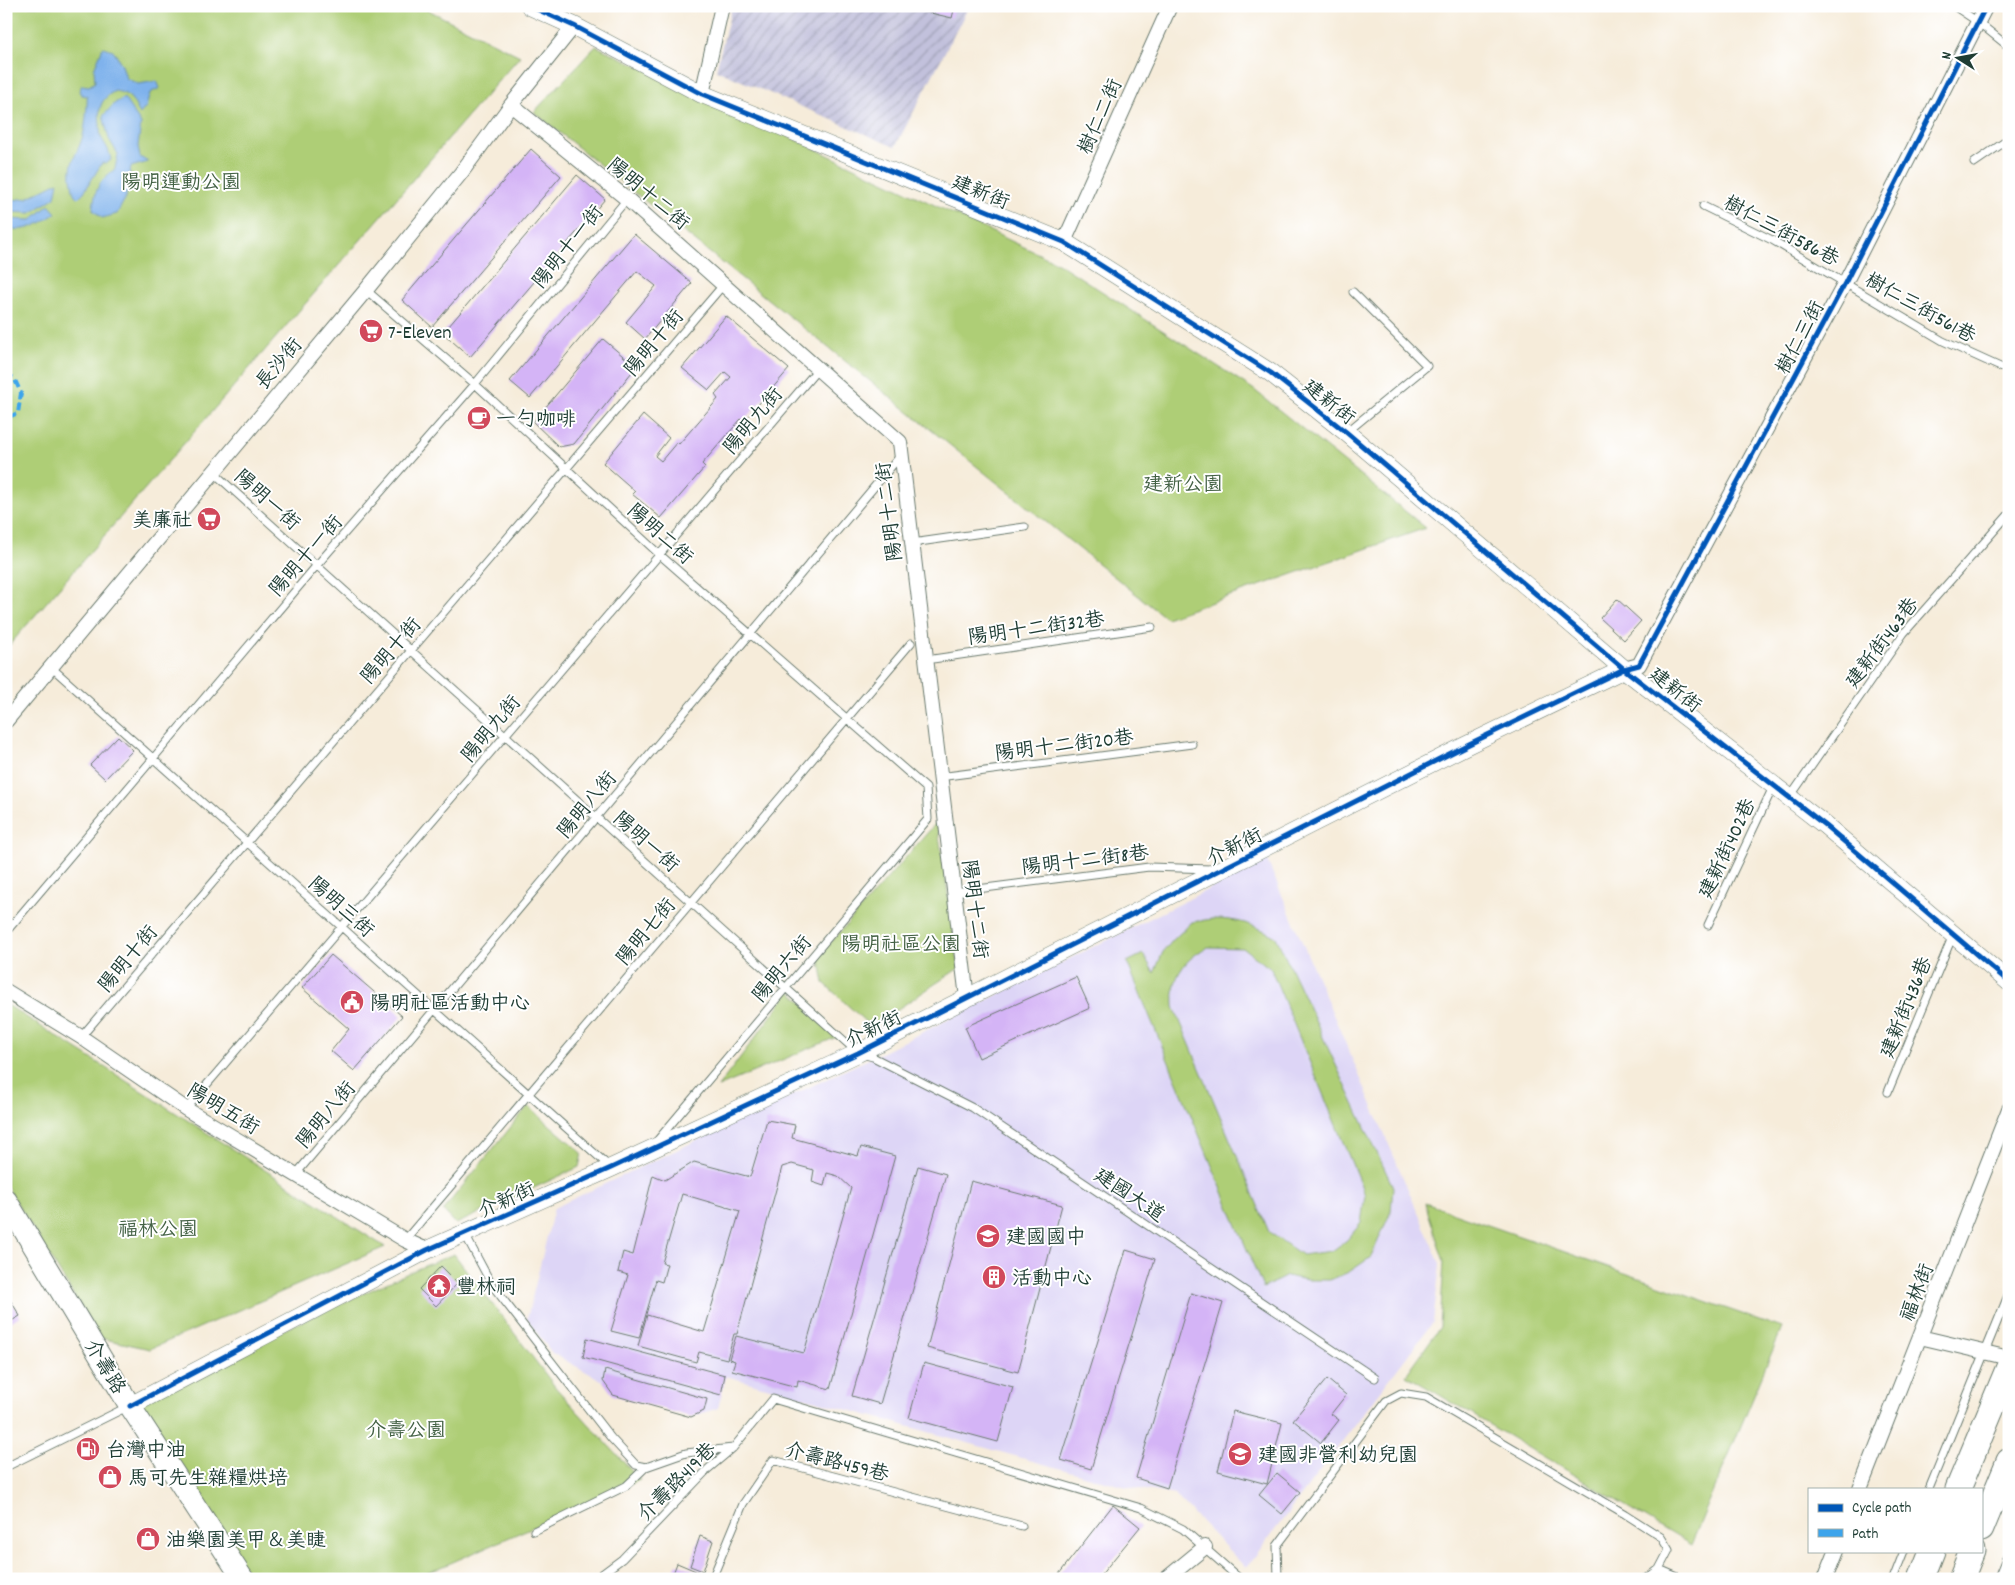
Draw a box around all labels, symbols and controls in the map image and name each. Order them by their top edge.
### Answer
north arrow [1932,32,1982,82]
text: N [1937,51,1958,61]
street label: 樹仁二街 [1073,75,1131,159]
street label: 陽明十二街 [600,152,694,238]
park label: 陽明運動公園 [121,170,241,198]
street label: 建新街 [947,170,1013,218]
street label: 樹仁三街586巷 [1718,190,1844,275]
street label: 陽明十一街 [527,200,612,296]
street label: 樹仁三街561巷 [1859,267,1981,352]
street label: 樹仁三街 [1771,297,1833,380]
street label: 陽明十街 [619,304,692,384]
supermarket icon: 7-Eleven [358,318,384,344]
place label: 7-Eleven [388,320,452,348]
street label: 長沙街 [250,333,310,397]
street label: 建新街 [1296,374,1360,433]
street label: 陽明九街 [718,382,791,462]
cafe icon: 一勺咖啡 [466,405,492,431]
place label: 一勺咖啡 [496,407,576,435]
street label: 陽明十二街 [871,460,911,563]
street label: 陽明一街 [227,464,305,538]
park label: 建新公園 [1143,472,1223,500]
street label: 陽明二街 [620,498,698,572]
supermarket icon: 美廉社 [196,506,222,532]
place label: 美廉社 [132,508,192,536]
street label: 陽明十一街 [264,510,351,604]
street label: 建新街463巷 [1840,592,1927,695]
street label: 陽明十二街32巷 [966,606,1107,653]
street label: 陽明十街 [355,613,429,691]
street label: 建新街 [1642,662,1706,721]
street label: 陽明九街 [456,690,529,770]
street label: 陽明十二街20巷 [993,724,1136,769]
street label: 陽明八街 [552,766,625,846]
street label: 建新街402巷 [1693,794,1765,904]
street label: 陽明一街 [606,806,684,880]
street label: 介新街 [1202,823,1268,875]
street label: 陽明十二街8巷 [1020,840,1152,884]
street label: 陽明十二街 [953,858,993,961]
street label: 陽明三街 [301,871,379,945]
street label: 陽明七街 [611,893,684,973]
street label: 陽明十街 [93,920,166,1000]
street label: 陽明六街 [747,930,820,1010]
park label: 陽明社區公園 [841,932,961,960]
street label: 建新街436巷 [1875,952,1941,1063]
public building icon: 陽明社區活動中心 [339,989,365,1015]
place label: 陽明社區活動中心 [370,991,530,1019]
street label: 介新街 [841,1005,907,1056]
street label: 陽明八街 [291,1076,364,1156]
street label: 陽明五街 [181,1078,264,1143]
street label: 建國大道 [1087,1163,1169,1230]
street label: 介新街 [474,1177,540,1227]
park label: 福林公園 [118,1217,198,1245]
school or university icon: 建國國中 [975,1223,1001,1249]
place label: 建國國中 [1006,1225,1086,1253]
street label: 福林街 [1895,1260,1943,1326]
building icon: 活動中心 [981,1264,1007,1290]
place label: 活動中心 [1012,1266,1092,1294]
temple icon: 豐林祠 [426,1273,452,1299]
place label: 豐林祠 [456,1275,516,1303]
street label: 介壽路 [76,1335,131,1401]
park label: 介壽公園 [366,1418,446,1446]
fuel station icon: 台灣中油 [75,1436,101,1462]
street label: 介壽路419巷 [632,1437,725,1529]
street label: 介壽路459巷 [781,1437,892,1491]
place label: 台灣中油 [106,1438,186,1466]
school or university icon: 建國非營利幼兒園 [1227,1441,1253,1467]
place label: 建國非營利幼兒園 [1258,1443,1418,1471]
shop icon: 馬可先生雜糧烘培 [97,1464,123,1490]
place label: 馬可先生雜糧烘培 [128,1466,288,1494]
legend [1808,1488,1982,1552]
text: Cycle path [1852,1498,1912,1520]
text: Path [1852,1524,1878,1546]
shop icon: 油樂園美甲＆美睫 [135,1526,161,1552]
place label: 油樂園美甲＆美睫 [166,1528,326,1556]

